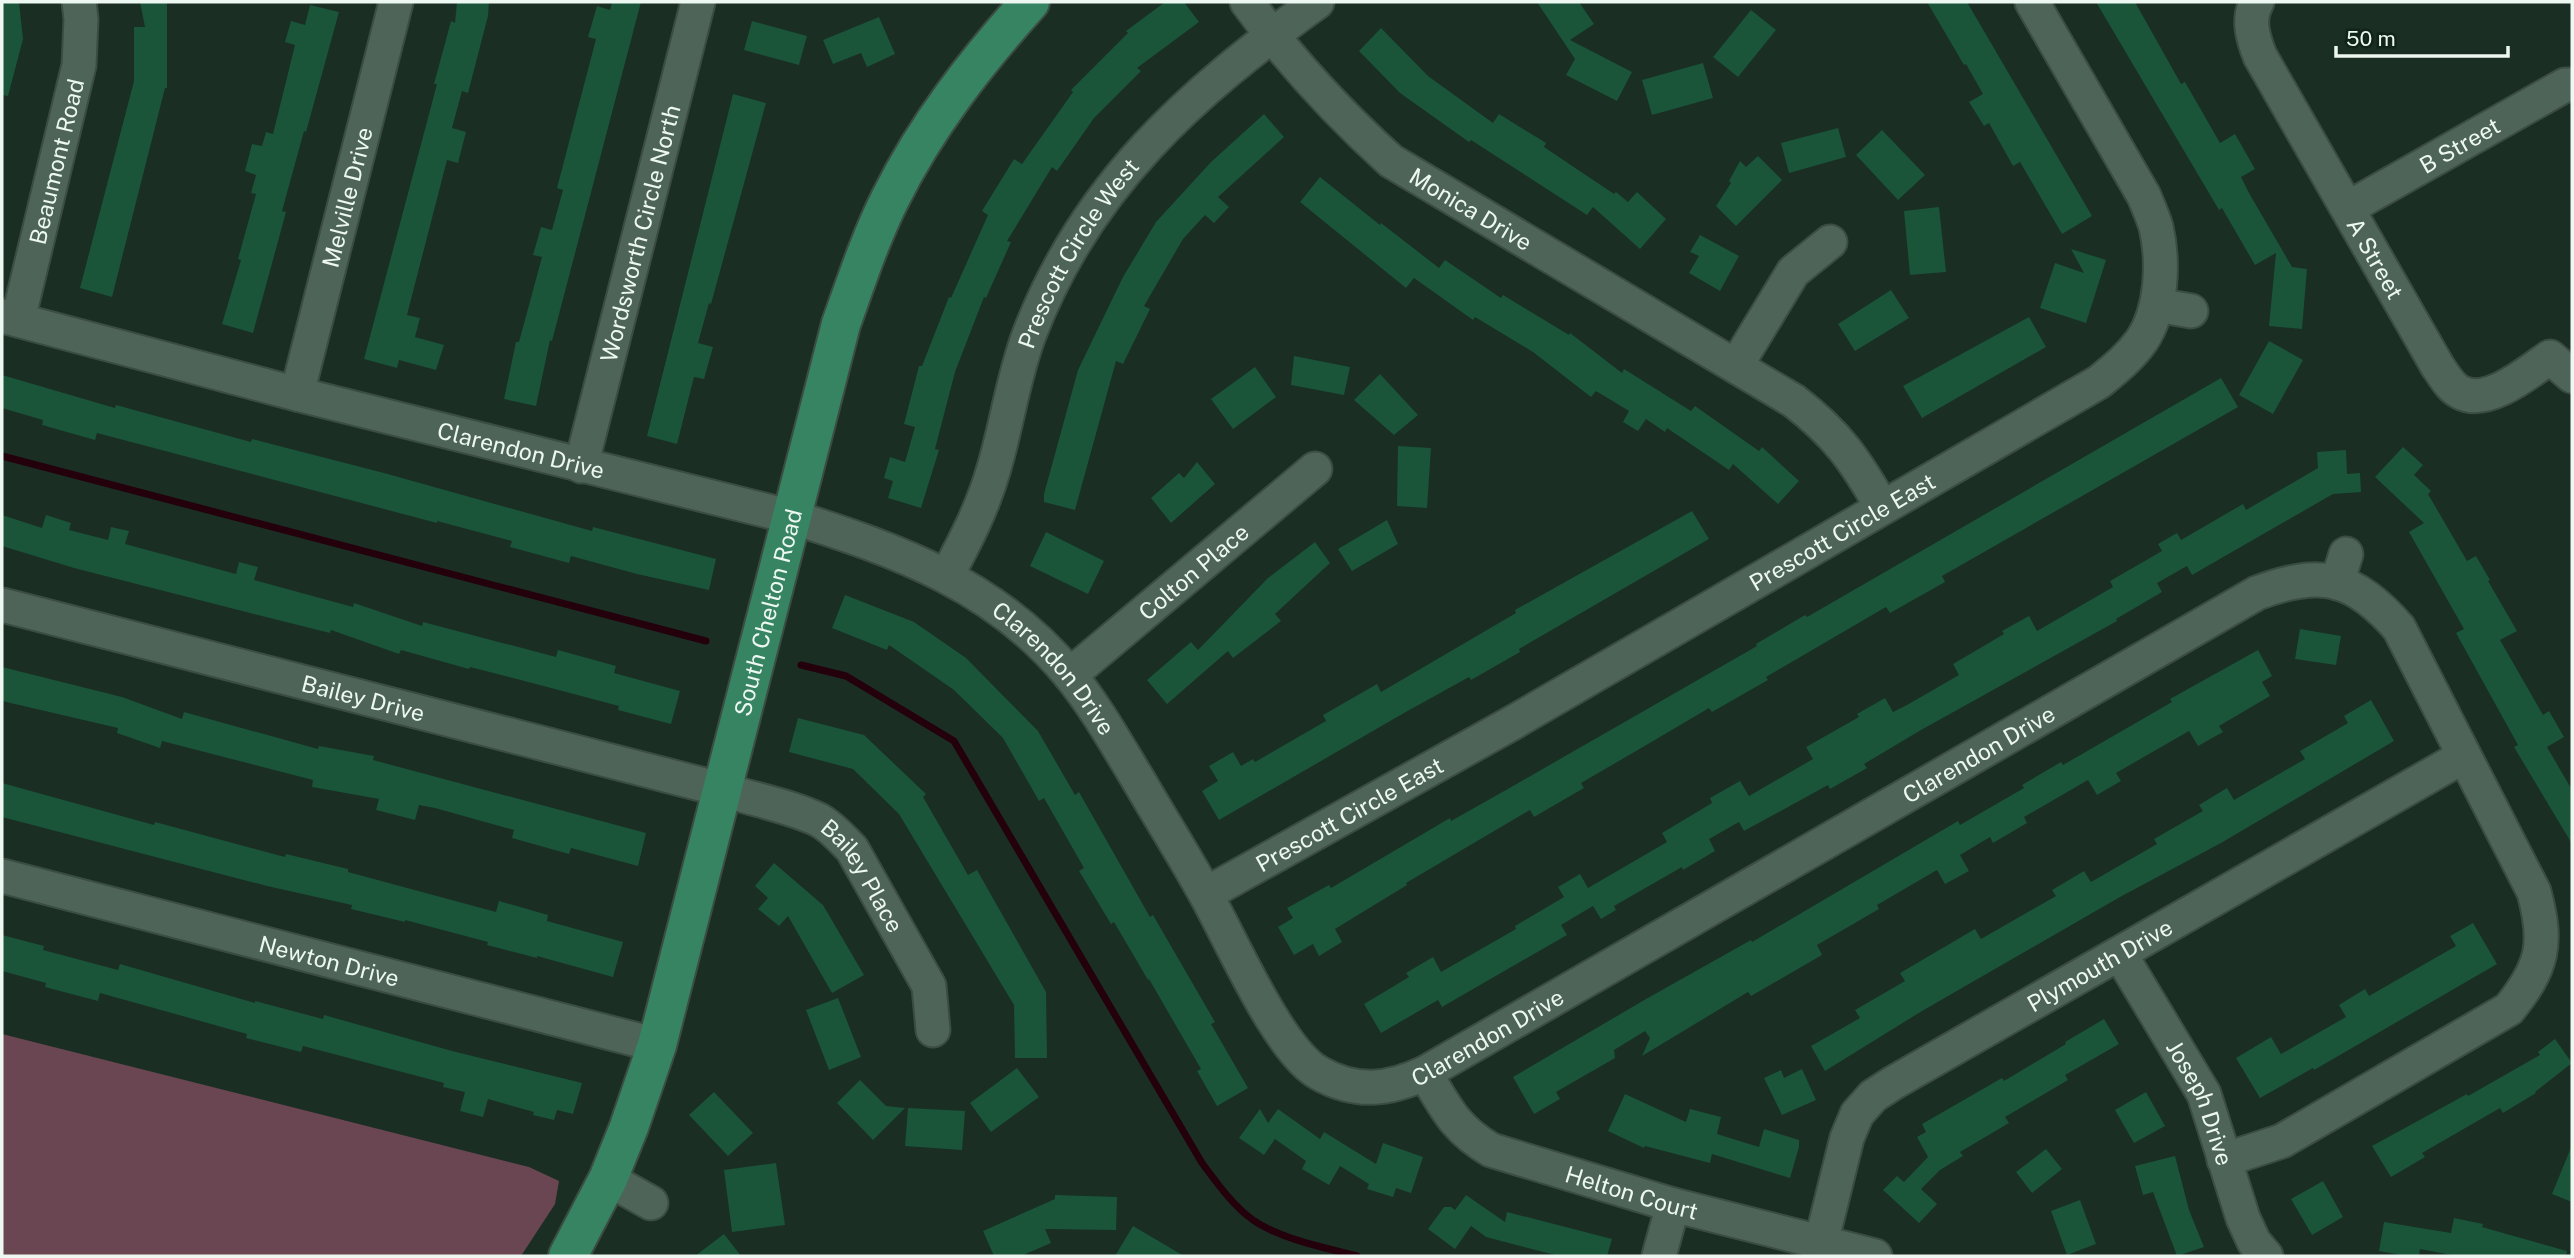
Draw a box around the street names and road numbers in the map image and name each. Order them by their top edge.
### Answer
street label: Beaumont Road [23,76,89,247]
street label: Wordsworth Circle North [594,102,685,365]
street label: B Street [2414,111,2504,178]
street label: Melville Drive [316,124,377,270]
street label: Prescott Circle West [1012,153,1144,352]
street label: Monica Drive [1405,162,1537,256]
street label: A Street [2342,213,2410,304]
street label: Clarendon Drive [435,416,607,483]
street label: Prescott Circle East [1744,467,1940,596]
street label: South Chelton Road [728,506,807,719]
street label: Colton Place [1133,518,1254,625]
street label: Clarendon Drive [988,595,1121,740]
street label: Bailey Drive [299,669,428,726]
street label: Clarendon Drive [1897,699,2059,808]
street label: Prescott Circle East [1251,751,1448,877]
street label: Bailey Place [816,813,909,937]
street label: Plymouth Drive [2022,913,2177,1017]
street label: Newton Drive [256,929,402,991]
street label: Clarendon Drive [1407,983,1568,1091]
street label: Joseph Drive [2161,1035,2239,1168]
street label: Helton Court [1562,1160,1701,1224]

